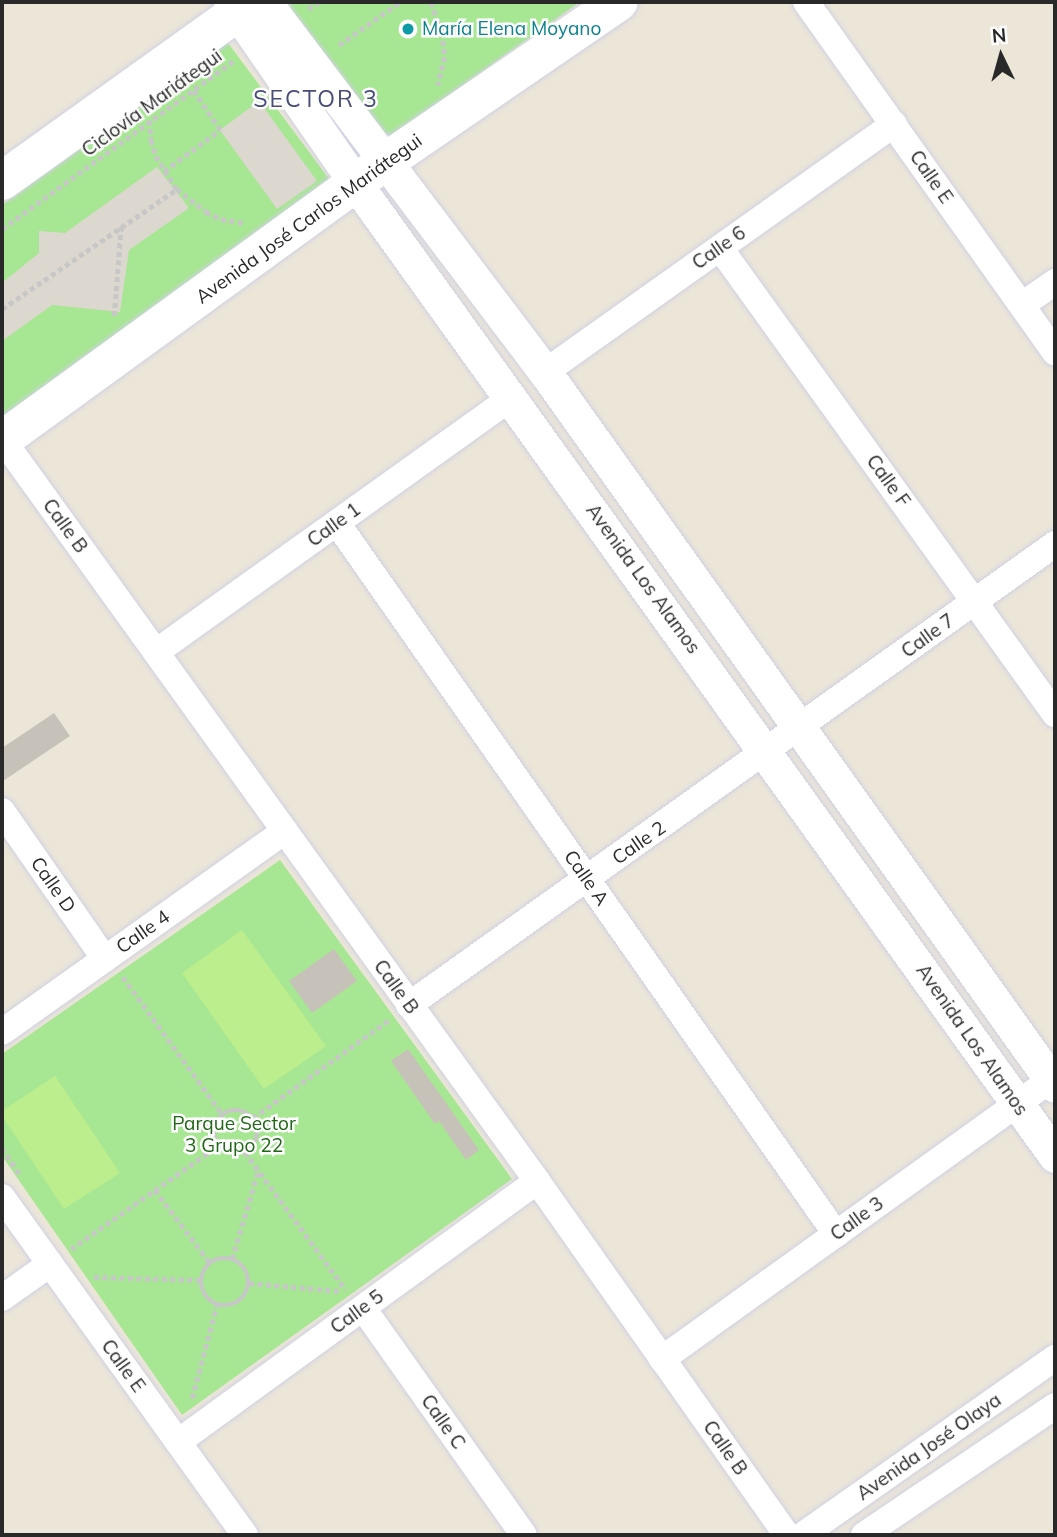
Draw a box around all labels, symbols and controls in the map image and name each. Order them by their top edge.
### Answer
place label: María Elena Moyano [422,18,601,40]
marker: María Elena Moyano [400,21,416,37]
north arrow [966,21,1036,91]
text: N [991,23,1007,48]
street label: Ciclovía Mariátegui [78,45,226,161]
district label: SECTOR 3 [254,85,378,113]
street label: Avenida José Carlos Mariátegui [191,129,427,309]
street label: Calle E [905,146,957,208]
street label: Calle 6 [688,222,750,274]
street label: Calle F [861,450,915,512]
street label: Calle B [38,494,92,558]
street label: Calle 1 [303,498,365,552]
street label: Avenida Los Alamos [581,500,705,658]
street label: Calle 7 [897,609,959,663]
street label: Calle 2 [608,817,670,869]
street label: Calle A [559,846,613,910]
street label: Calle D [26,853,80,917]
street label: Calle 4 [112,906,174,958]
street label: Calle B [369,955,423,1019]
street label: Avenida Los Alamos [911,960,1033,1120]
park label: Parque Sector 3 Grupo 22 [172,1113,296,1157]
street label: Calle 3 [826,1192,888,1246]
street label: Calle 5 [326,1285,388,1339]
street label: Calle E [96,1335,150,1397]
street label: Avenida José Olaya [853,1389,1005,1505]
street label: Calle C [416,1390,470,1454]
street label: Calle B [698,1416,752,1480]

